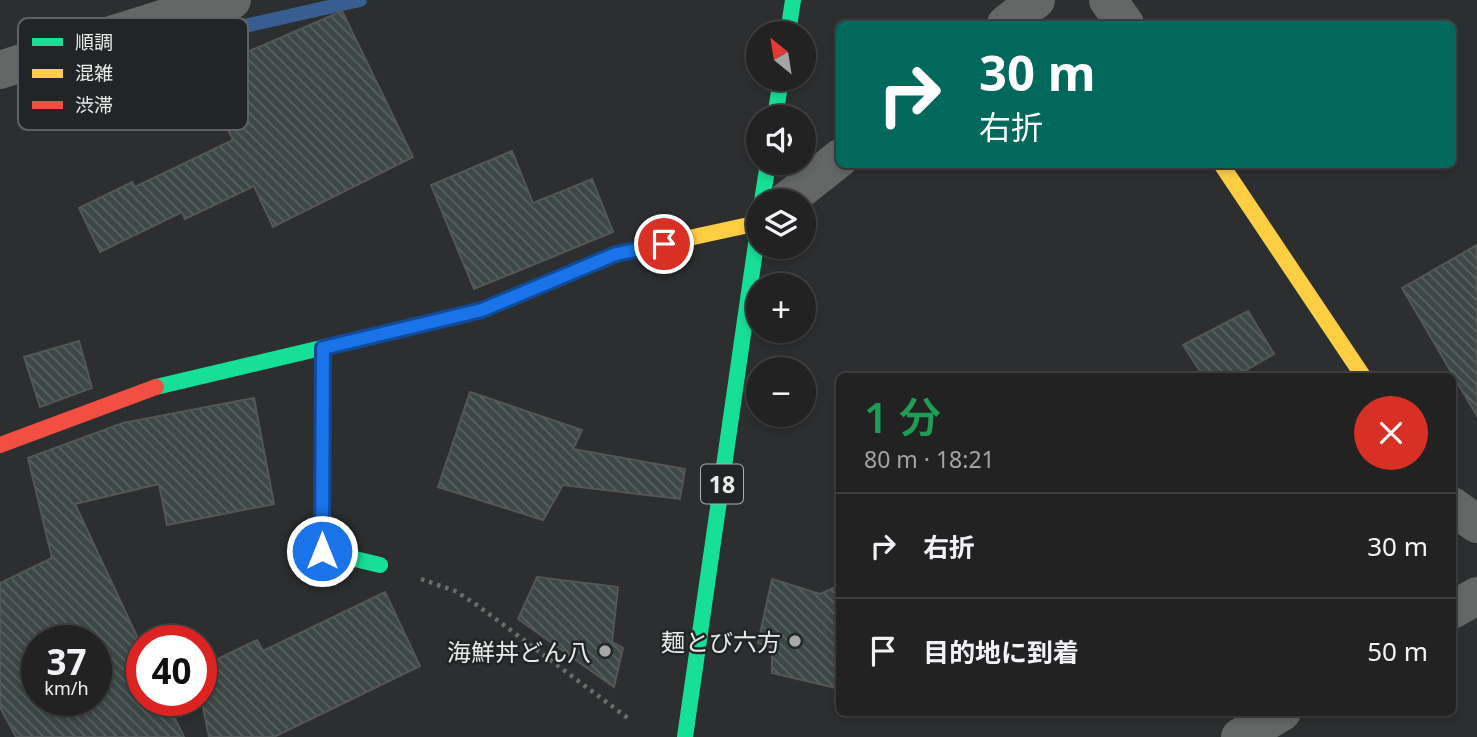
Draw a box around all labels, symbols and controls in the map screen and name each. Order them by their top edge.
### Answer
legend [18,18,248,130]
north arrow [746,21,816,91]
map controls [746,21,816,427]
text: 順調 [75,29,113,55]
text: 30 m [979,39,1096,105]
icon: right [864,49,955,140]
text: 混雑 [75,60,113,86]
text: 渋滞 [75,92,113,118]
button: sound [746,105,816,175]
text: 右折 [979,105,1043,148]
button: layers [746,189,816,259]
pin [634,214,694,274]
icon: arrive [645,225,683,263]
button: + [746,273,816,343]
button: − [746,357,816,427]
text: 1 分 [864,388,941,445]
button: close [1354,396,1428,470]
text: 80 m · 18:21 [864,443,995,475]
road number: 18 [701,464,743,504]
position arrow [285,514,359,588]
icon: right [864,527,902,565]
text: 30 m [1367,528,1428,564]
text: 右折 [923,529,975,565]
speed limit sign: 40 [126,625,217,716]
place label: 麺とび六方 [661,625,781,658]
icon: arrive [864,632,902,670]
marker: 麺とび六方 [787,633,803,649]
text: 50 m [1367,633,1428,669]
text: 目的地に到着 [923,634,1079,670]
place label: 海鮮丼どん八 [447,635,591,668]
text: 37 [46,638,87,685]
marker: 海鮮丼どん八 [597,643,613,659]
text: km/h [44,676,89,700]

